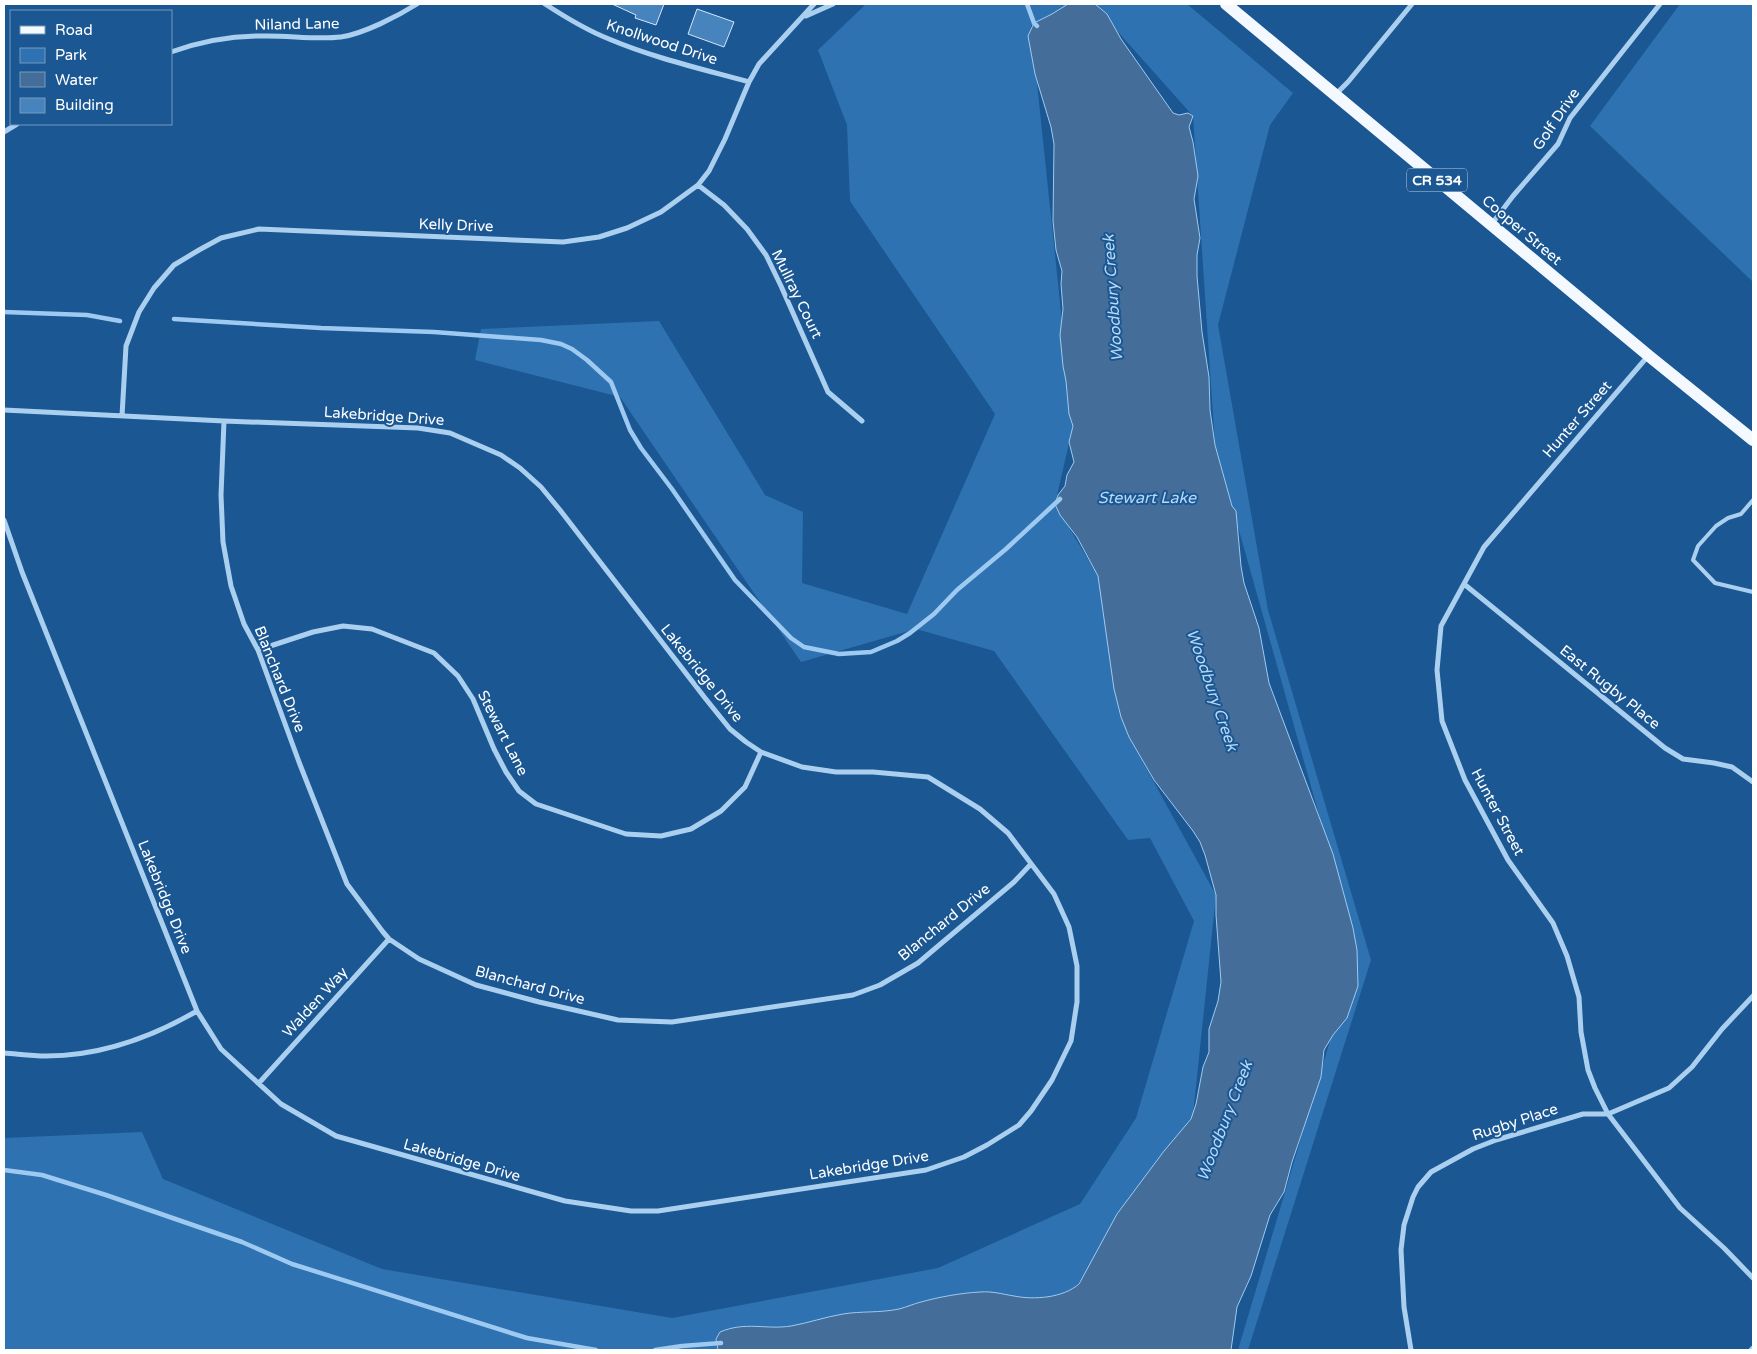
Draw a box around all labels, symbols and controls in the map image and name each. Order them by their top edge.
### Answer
legend [10,10,172,125]
street label: Niland Lane [254,14,340,34]
street label: Knollwood Drive [604,16,720,68]
text: Road [55,21,93,39]
text: Park [55,46,87,64]
text: Water [55,71,98,89]
street label: Golf Drive [1529,85,1583,153]
text: Building [55,96,114,114]
road number: CR 534 [1407,168,1467,192]
street label: Cooper Street [1478,191,1566,269]
street label: Kelly Drive [418,215,494,235]
water label: Woodbury Creek [1098,232,1127,362]
street label: Mullray Court [768,247,826,342]
street label: Hunter Street [1539,377,1615,461]
street label: Lakebridge Drive [323,403,445,429]
water label: Stewart Lake [1098,488,1197,508]
street label: Lakebridge Drive [657,620,747,726]
street label: Blanchard Drive [250,623,310,735]
water label: Woodbury Creek [1182,626,1243,755]
street label: East Rugby Place [1556,641,1664,733]
street label: Stewart Lane [474,687,532,779]
street label: Hunter Street [1468,765,1529,859]
street label: Lakebridge Drive [134,838,196,956]
street label: Blanchard Drive [894,879,994,965]
street label: Blanchard Drive [473,962,587,1008]
street label: Walden Way [279,963,351,1041]
water label: Woodbury Creek [1193,1057,1258,1184]
street label: Rugby Place [1470,1100,1560,1144]
street label: Lakebridge Drive [401,1135,523,1185]
street label: Lakebridge Drive [808,1147,930,1183]

